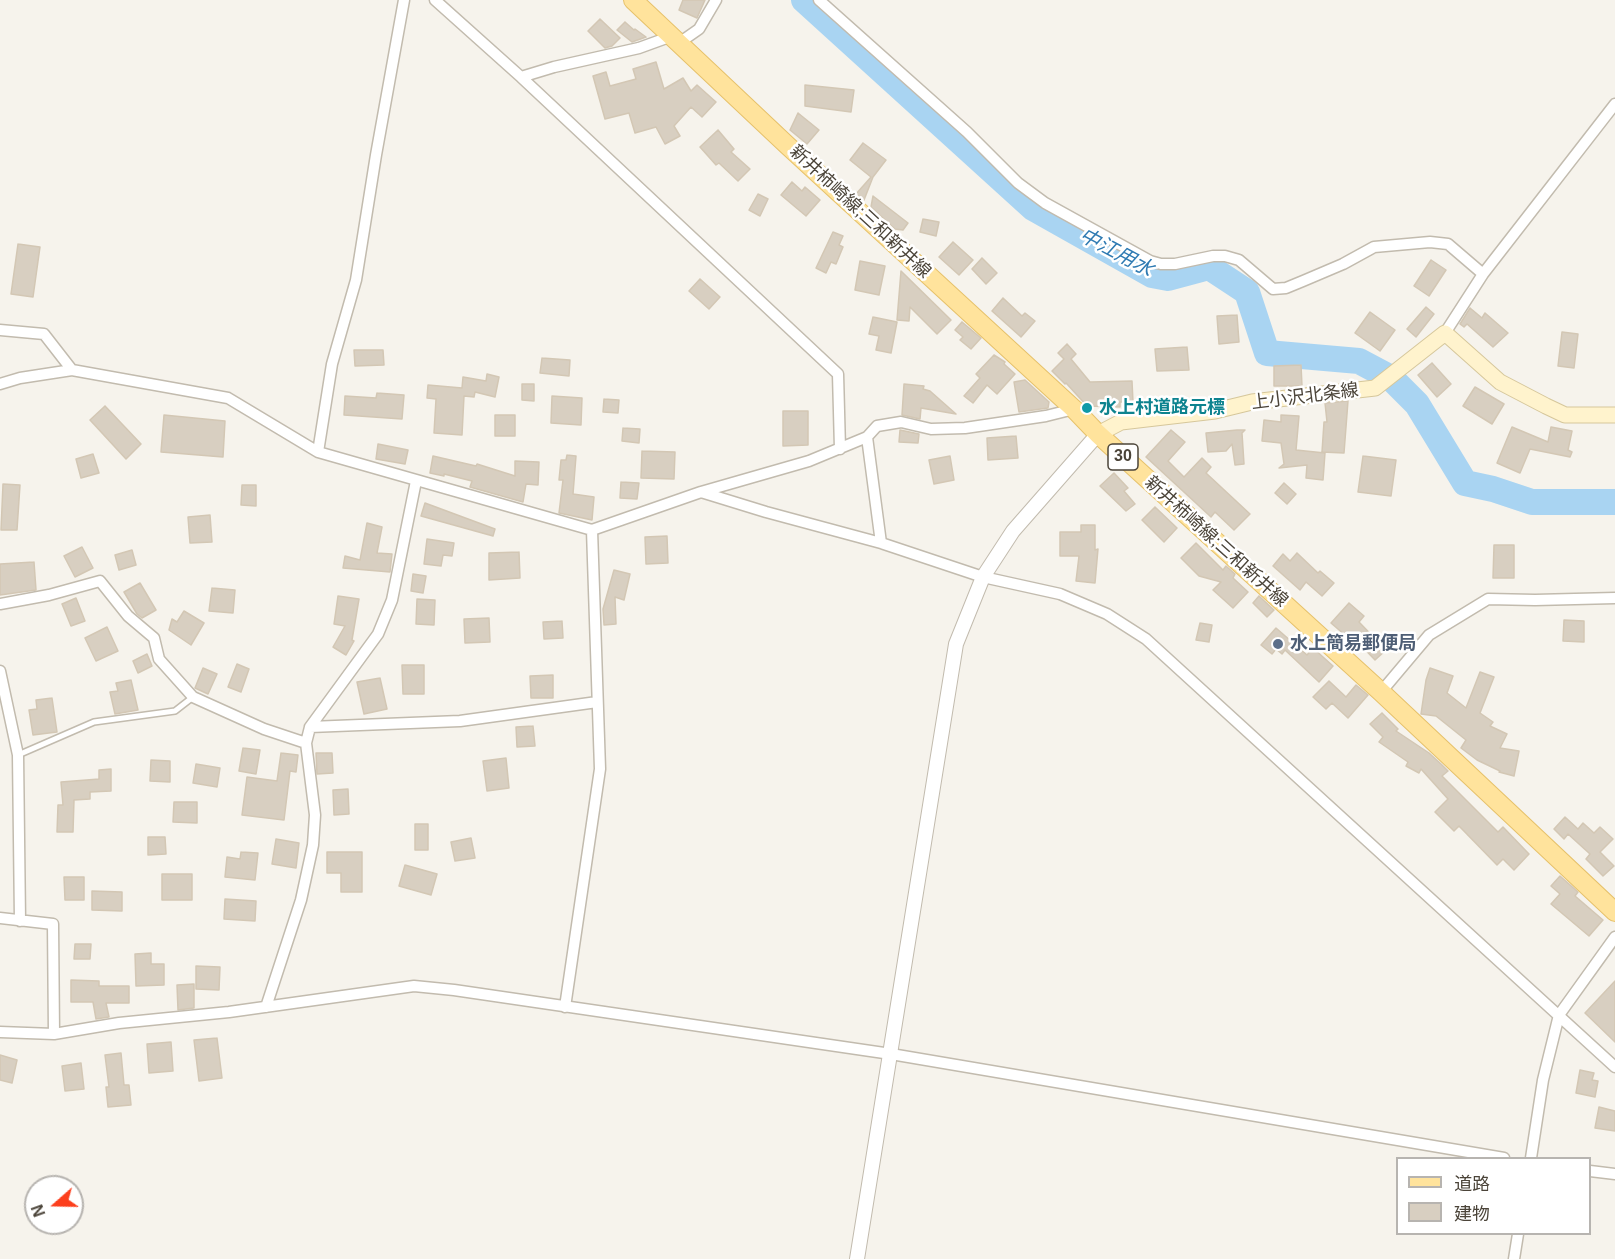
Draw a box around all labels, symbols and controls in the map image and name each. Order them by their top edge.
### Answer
street label: 新井柿崎線;三和新井線 [785,141,935,283]
water label: 中江用水 [1075,224,1157,282]
street label: 上小沢北条線 [1250,380,1360,414]
place label: 水上村道路元標 [1099,397,1225,419]
marker: 水上村道路元標 [1080,401,1094,415]
road number: 30 [1108,444,1138,470]
street label: 新井柿崎線;三和新井線 [1140,472,1292,612]
place label: 水上簡易郵便局 [1290,633,1416,655]
marker: 水上簡易郵便局 [1271,637,1285,651]
legend [1396,1157,1591,1235]
text: 道路 [1454,1174,1490,1194]
north arrow [24,1175,84,1235]
text: N [29,1202,48,1219]
text: 建物 [1454,1204,1490,1224]

